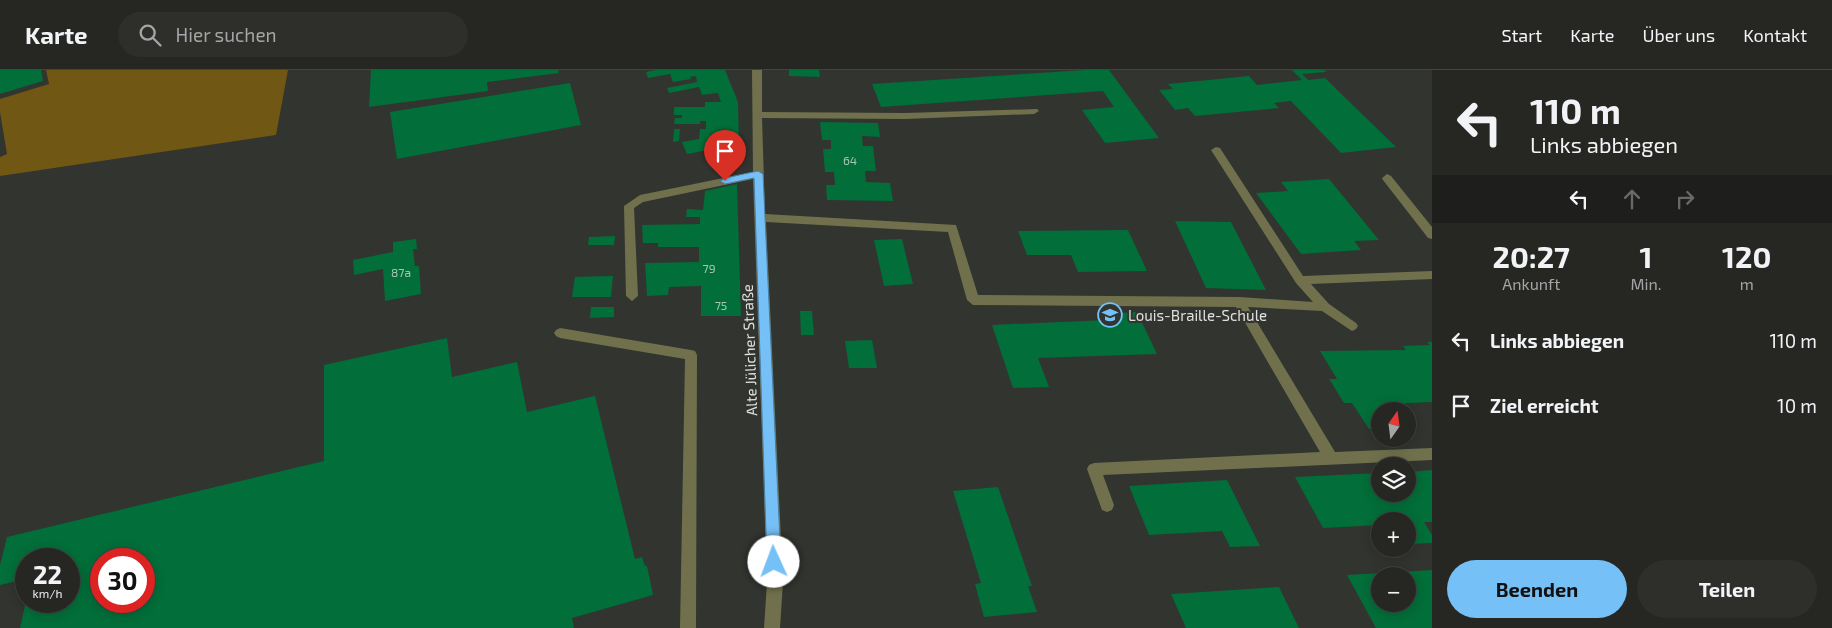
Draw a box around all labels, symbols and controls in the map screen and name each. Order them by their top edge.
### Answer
search box [118,12,468,57]
text: Karte [25,20,88,49]
icon: search [136,21,164,49]
text: Hier suchen [176,23,277,46]
text: Start [1501,24,1542,46]
text: Karte [1570,24,1615,46]
text: Über uns [1643,24,1715,46]
text: Kontakt [1743,24,1807,46]
text: 110 m [1530,89,1621,131]
icon: left [1447,90,1512,155]
pin [704,130,746,181]
text: Links abbiegen [1530,131,1678,157]
icon: arrive [711,137,739,165]
house number: 64 [843,153,857,167]
icon: left [1565,185,1593,213]
icon: ahead [1618,185,1646,213]
icon: right [1671,185,1699,213]
text: 20:27 [1493,238,1570,274]
text: 1 [1640,238,1652,274]
text: 120 [1722,238,1771,274]
house number: 79 [702,261,716,275]
house number: 87a [391,265,411,279]
text: Ankunft [1502,274,1560,293]
text: Min. [1631,274,1661,293]
text: m [1740,274,1754,293]
street label: Alte Jülicher Straße [738,284,760,416]
house number: 75 [715,298,727,312]
school or university icon: Louis-Braille-Schule [1097,302,1123,328]
place label: Louis-Braille-Schule [1128,306,1267,324]
icon: left [1447,327,1475,355]
text: Links abbiegen [1490,329,1624,352]
text: 110 m [1770,329,1817,352]
icon: arrive [1447,392,1475,420]
text: Ziel erreicht [1490,394,1599,417]
text: 10 m [1777,394,1817,417]
north arrow [1371,402,1416,448]
map controls [1371,402,1416,612]
button: layers [1371,457,1416,502]
button: + [1371,512,1416,557]
position arrow [747,535,799,587]
speed limit sign: 30 [90,548,155,613]
text: 22 [33,559,62,589]
button: Beenden [1447,560,1627,618]
button: Teilen [1637,560,1817,618]
button: − [1371,567,1416,612]
text: km/h [33,586,62,600]

